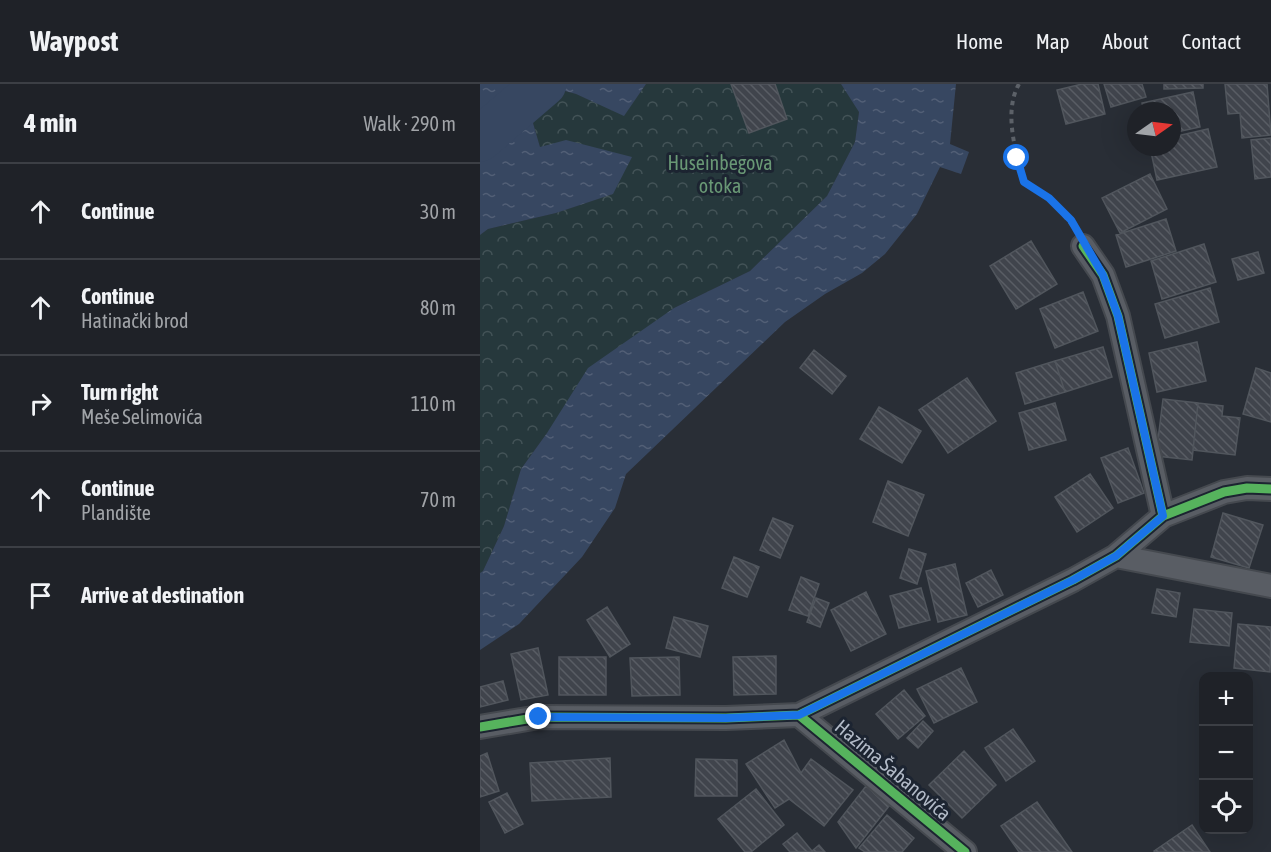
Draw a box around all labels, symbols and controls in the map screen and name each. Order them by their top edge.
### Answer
text: Waypost [30,25,118,57]
text: Home [956,29,1003,53]
text: Map [1036,29,1070,53]
text: About [1103,29,1149,53]
text: Contact [1182,29,1241,53]
north arrow [1127,102,1181,156]
text: 4 min [24,108,77,138]
text: Walk · 290 m [364,112,456,135]
route start [1003,144,1029,170]
park label: Huseinbegova otoka [667,151,773,197]
icon: ahead [24,195,57,228]
text: Continue [81,198,155,224]
text: 30 m [420,200,456,223]
text: Continue [81,283,155,309]
icon: ahead [24,291,57,324]
text: 80 m [420,296,456,319]
text: Hatinački brod [81,309,188,332]
text: Turn right [81,379,158,405]
icon: right [24,387,57,420]
text: 110 m [411,392,456,415]
text: Meše Selimovića [81,405,203,428]
text: Continue [81,475,155,501]
icon: ahead [24,483,57,516]
text: 70 m [420,488,456,511]
text: Plandište [81,501,151,524]
icon: arrive [24,579,57,612]
text: Arrive at destination [81,582,244,608]
map controls [1199,672,1253,834]
button: + [1199,672,1253,726]
route end [525,703,551,729]
street label: Hazima Šabanovića [831,714,956,825]
button: − [1199,726,1253,780]
button: locate [1199,780,1253,834]

